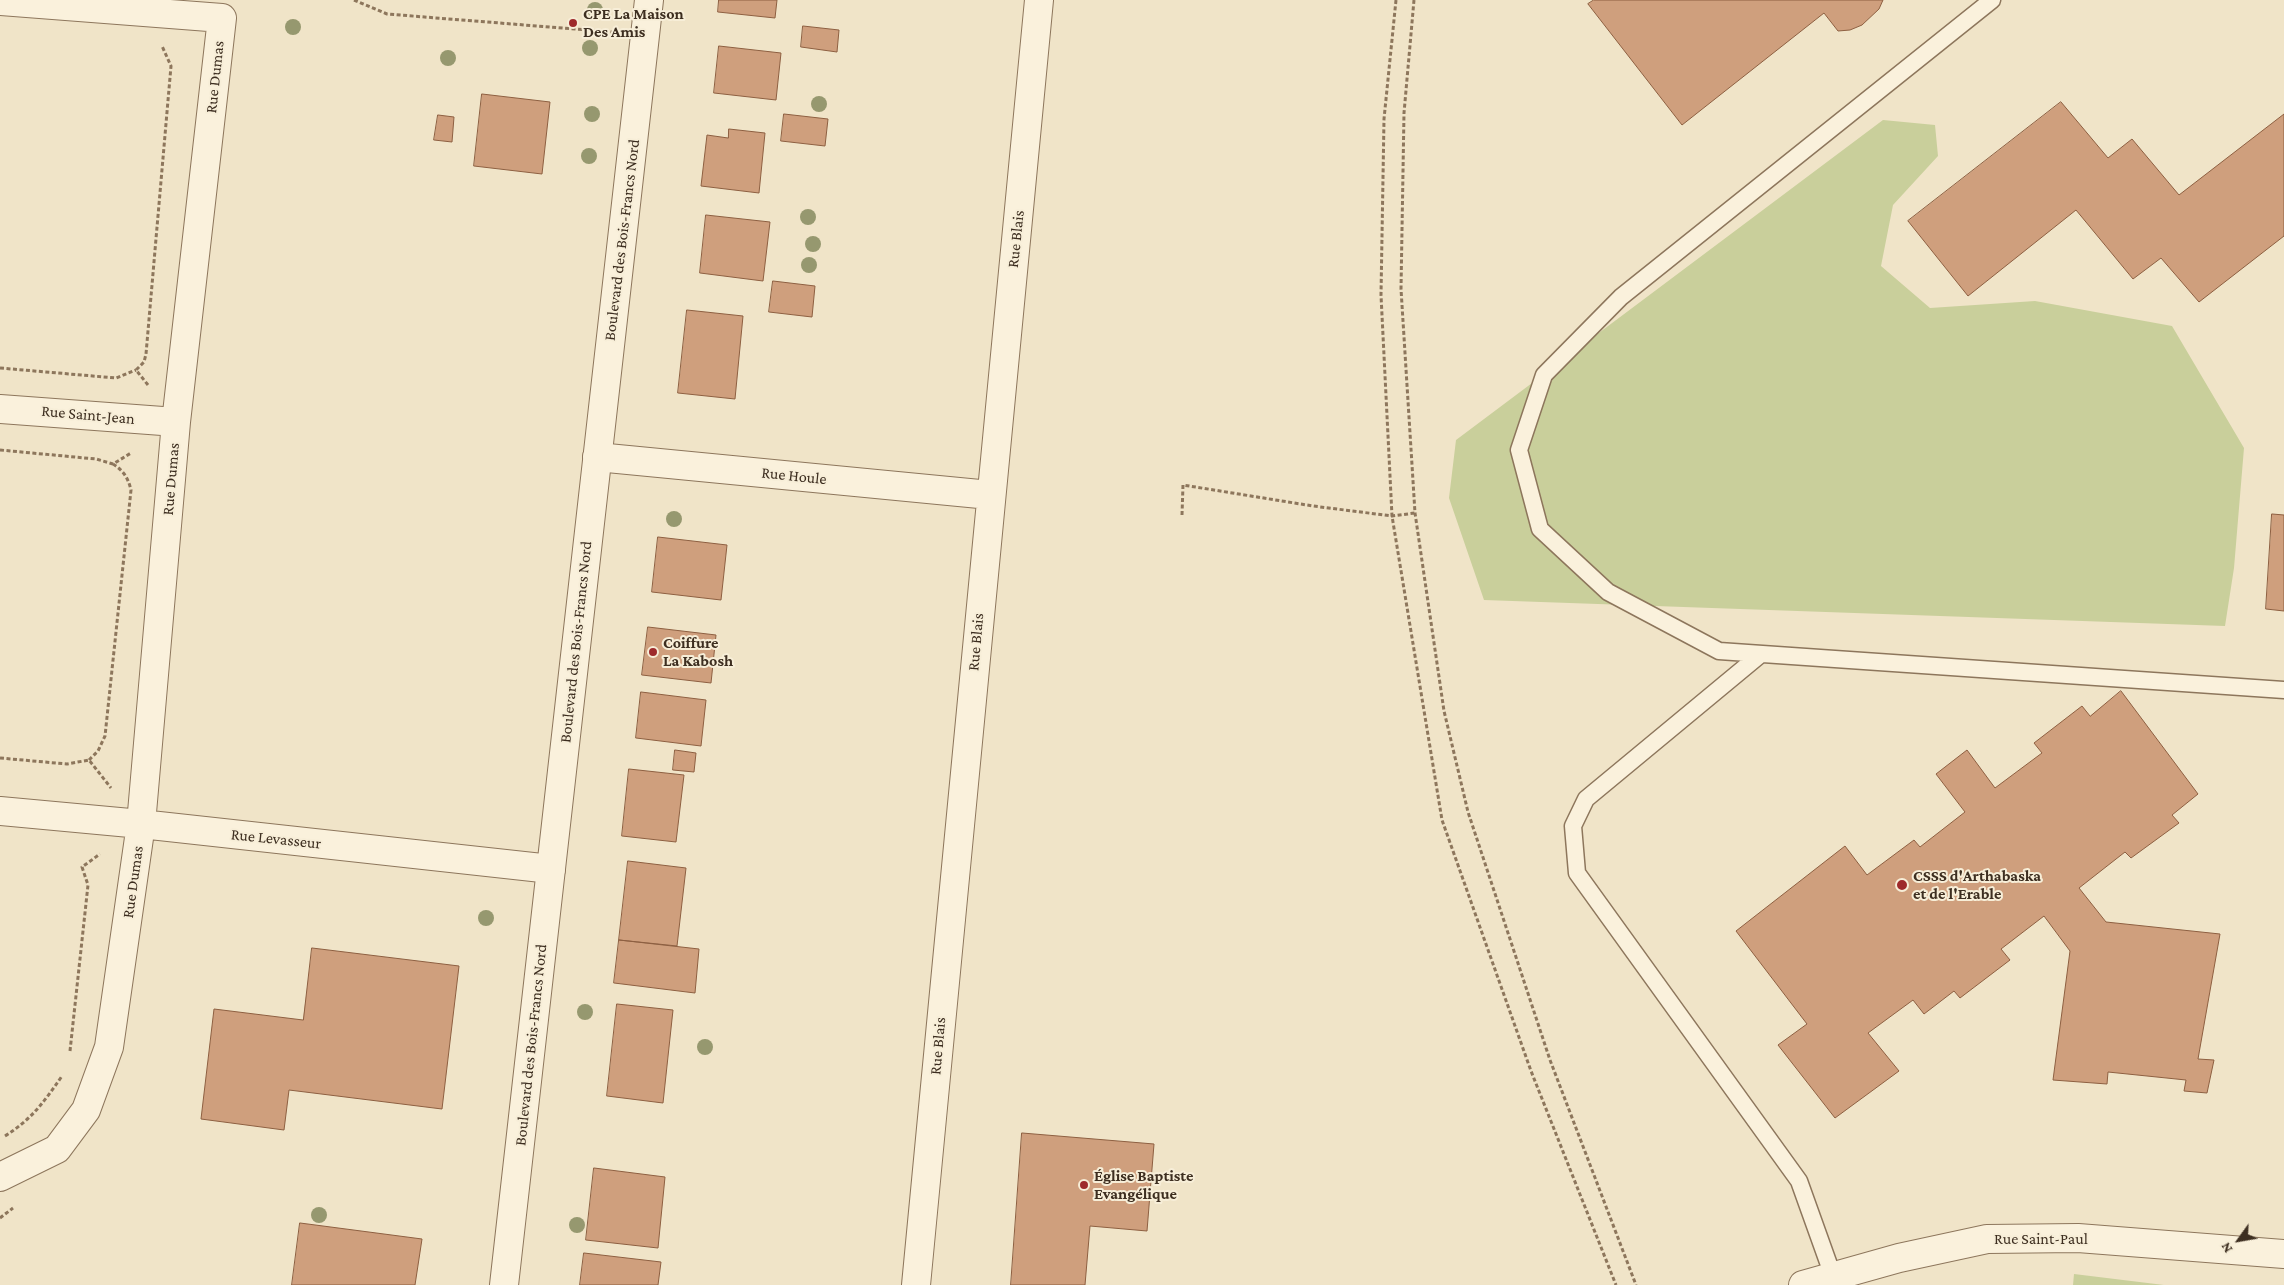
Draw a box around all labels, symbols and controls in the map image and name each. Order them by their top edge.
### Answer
place label: CPE La Maison Des Amis [583,4,684,42]
marker: CPE La Maison Des Amis [567,17,579,29]
street label: Rue Dumas [202,40,228,114]
street label: Boulevard des Bois-Francs Nord [600,138,644,342]
street label: Rue Blais [1003,209,1029,269]
street label: Rue Saint-Jean [41,401,135,429]
street label: Rue Dumas [158,442,184,516]
street label: Rue Houle [761,463,827,489]
street label: Boulevard des Bois-Francs Nord [556,540,596,744]
street label: Rue Blais [964,612,988,672]
place label: Coiffure La Kabosh [663,633,733,671]
marker: Coiffure La Kabosh [647,646,659,658]
street label: Rue Levasseur [230,825,322,853]
street label: Rue Dumas [118,845,148,919]
place label: CSSS d'Arthabaska et de l'Erable [1913,866,2041,904]
marker: CSSS d'Arthabaska et de l'Erable [1895,878,1909,892]
street label: Boulevard des Bois-Francs Nord [511,943,551,1147]
street label: Rue Blais [926,1016,950,1076]
place label: Église Baptiste Evangélique [1094,1166,1193,1204]
marker: Église Baptiste Evangélique [1078,1179,1090,1191]
north arrow [2214,1215,2264,1265]
street label: Rue Saint-Paul [1994,1229,2088,1249]
text: N [2217,1240,2236,1256]

